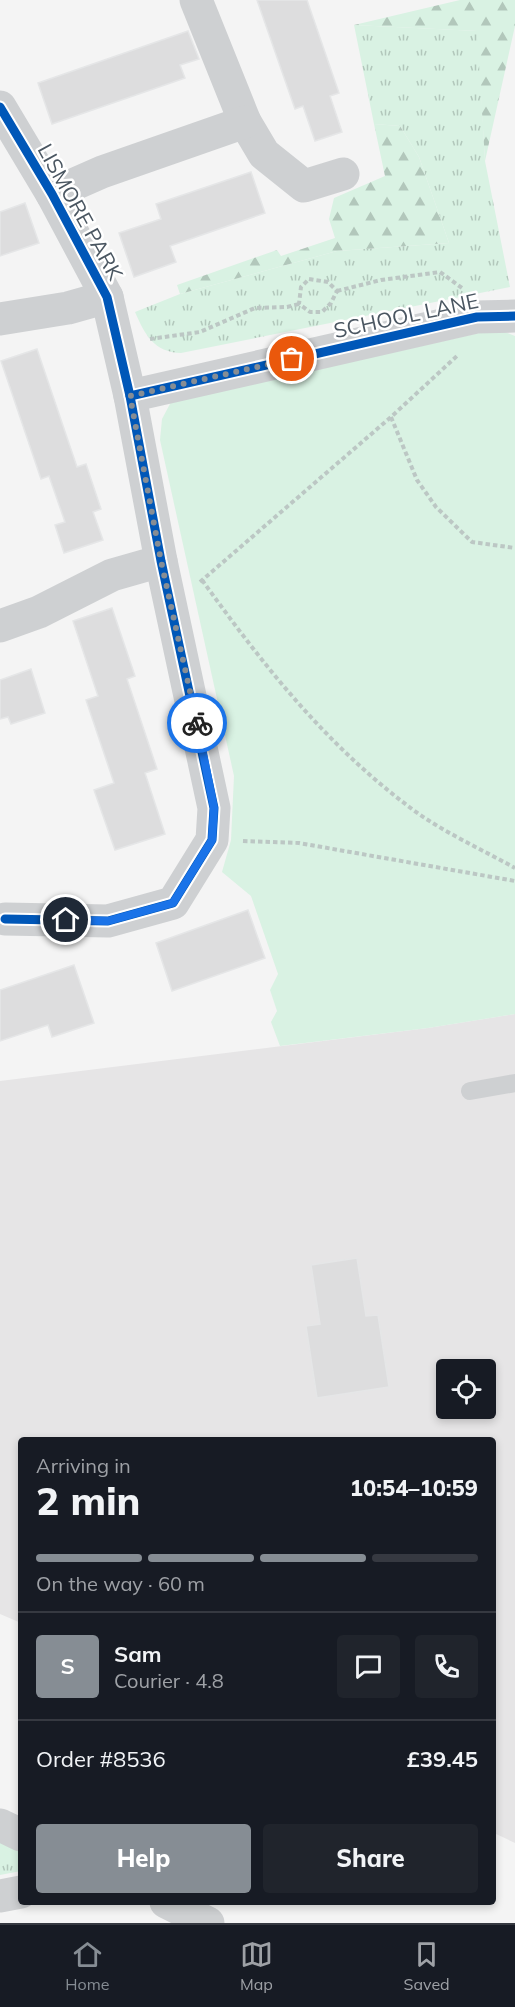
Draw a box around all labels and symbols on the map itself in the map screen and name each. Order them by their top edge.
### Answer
street label: LISMORE PARK [33,139,129,285]
street label: SCHOOL LANE [331,287,481,343]
pin [266,333,317,384]
courier [167,693,227,753]
pin [40,894,91,945]

